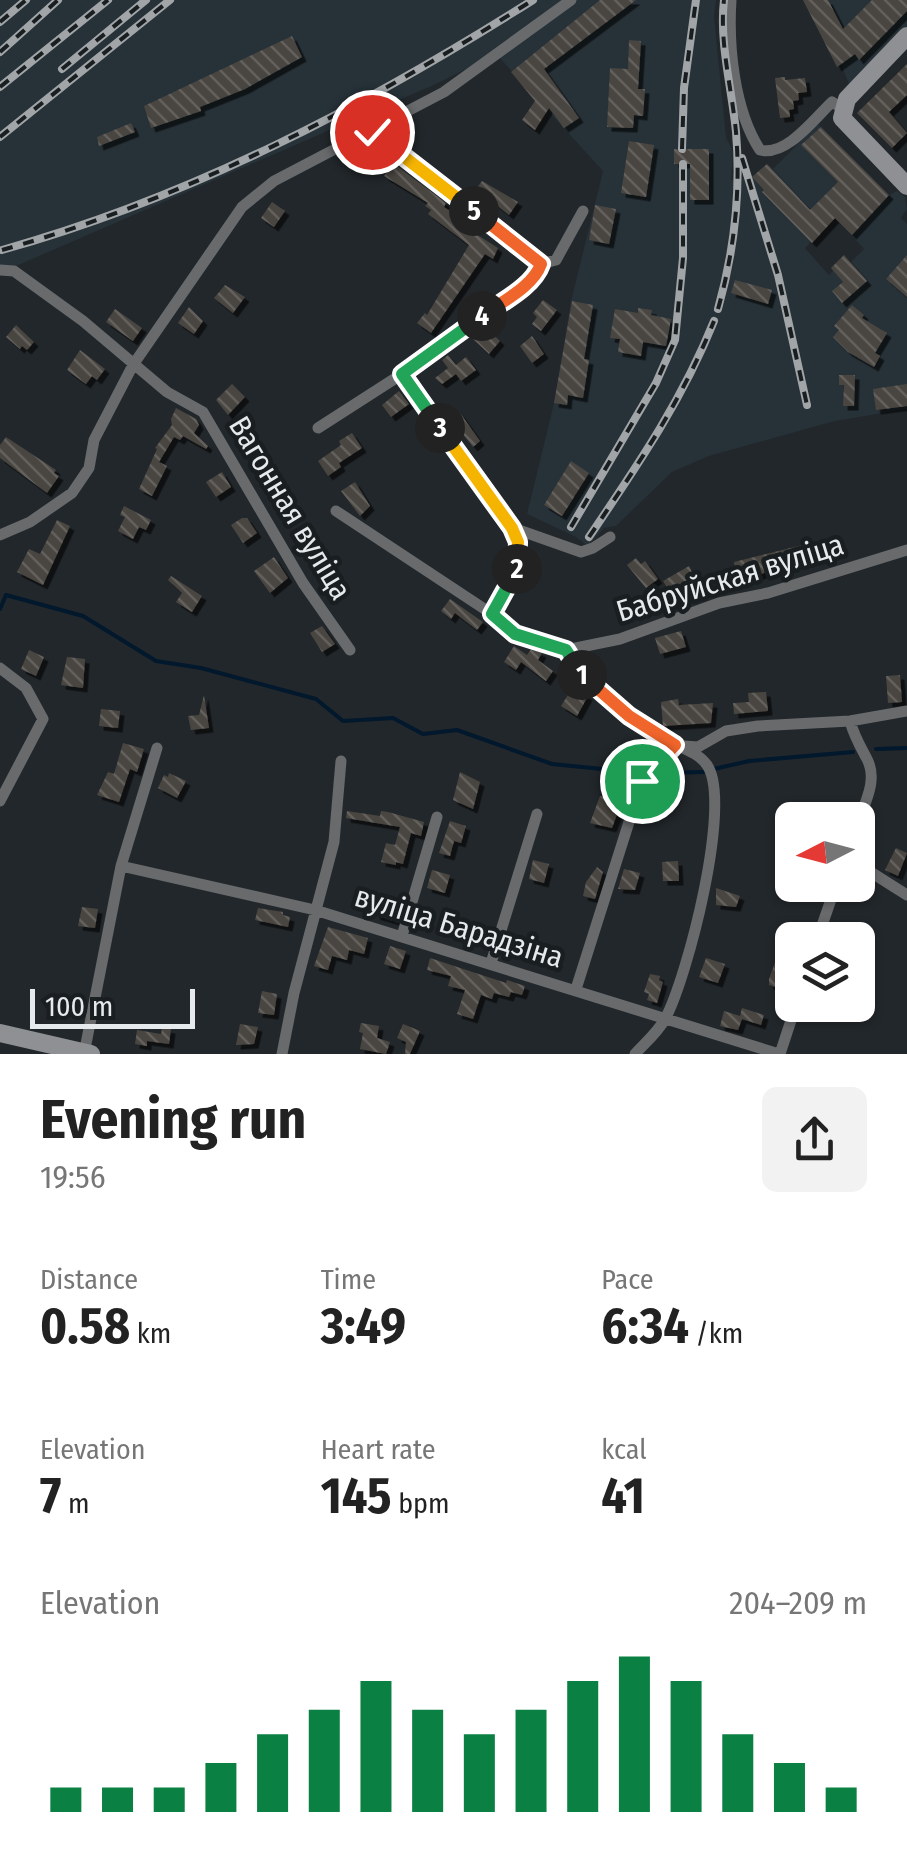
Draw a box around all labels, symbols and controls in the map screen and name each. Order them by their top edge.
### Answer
pin [330,90,415,175]
icon: check [345,105,400,160]
pin: 5 [449,186,499,236]
text: 5 [467,194,481,227]
pin: 4 [457,291,507,341]
text: 4 [475,299,489,332]
pin: 3 [415,403,465,453]
street label: Вагонная вуліца [221,410,359,606]
text: 3 [433,411,447,444]
street label: Бабруйская вуліца [612,526,848,630]
pin: 2 [492,544,542,594]
text: 2 [511,552,523,585]
pin: 1 [557,650,607,700]
text: 1 [576,658,588,691]
pin [600,739,685,824]
icon: arrive [615,754,670,809]
north arrow [775,802,875,902]
map controls [775,802,875,1022]
street label: вуліца Барадзіна [351,878,567,976]
button: layers [775,922,875,1022]
scale bar [30,984,195,1028]
text: 100 m [45,990,113,1023]
text: Evening run [40,1087,306,1153]
button: share [762,1087,867,1192]
text: 19:56 [40,1158,106,1196]
text: Distance [40,1263,138,1296]
text: Time [321,1263,376,1296]
text: Pace [601,1263,654,1296]
text: 0.58 [40,1296,130,1356]
text: 3:49 [321,1296,406,1356]
text: 6:34 [601,1296,689,1356]
text: km [130,1317,171,1350]
text: /km [689,1317,743,1350]
text: Elevation [40,1433,145,1466]
text: Heart rate [321,1433,436,1466]
text: kcal [601,1433,647,1466]
text: 7 [40,1466,61,1526]
text: 145 [321,1466,392,1526]
text: 41 [601,1466,645,1526]
text: m [61,1487,89,1520]
text: bpm [392,1487,449,1520]
text: Elevation [40,1584,160,1622]
text: 204–209 m [729,1584,867,1622]

